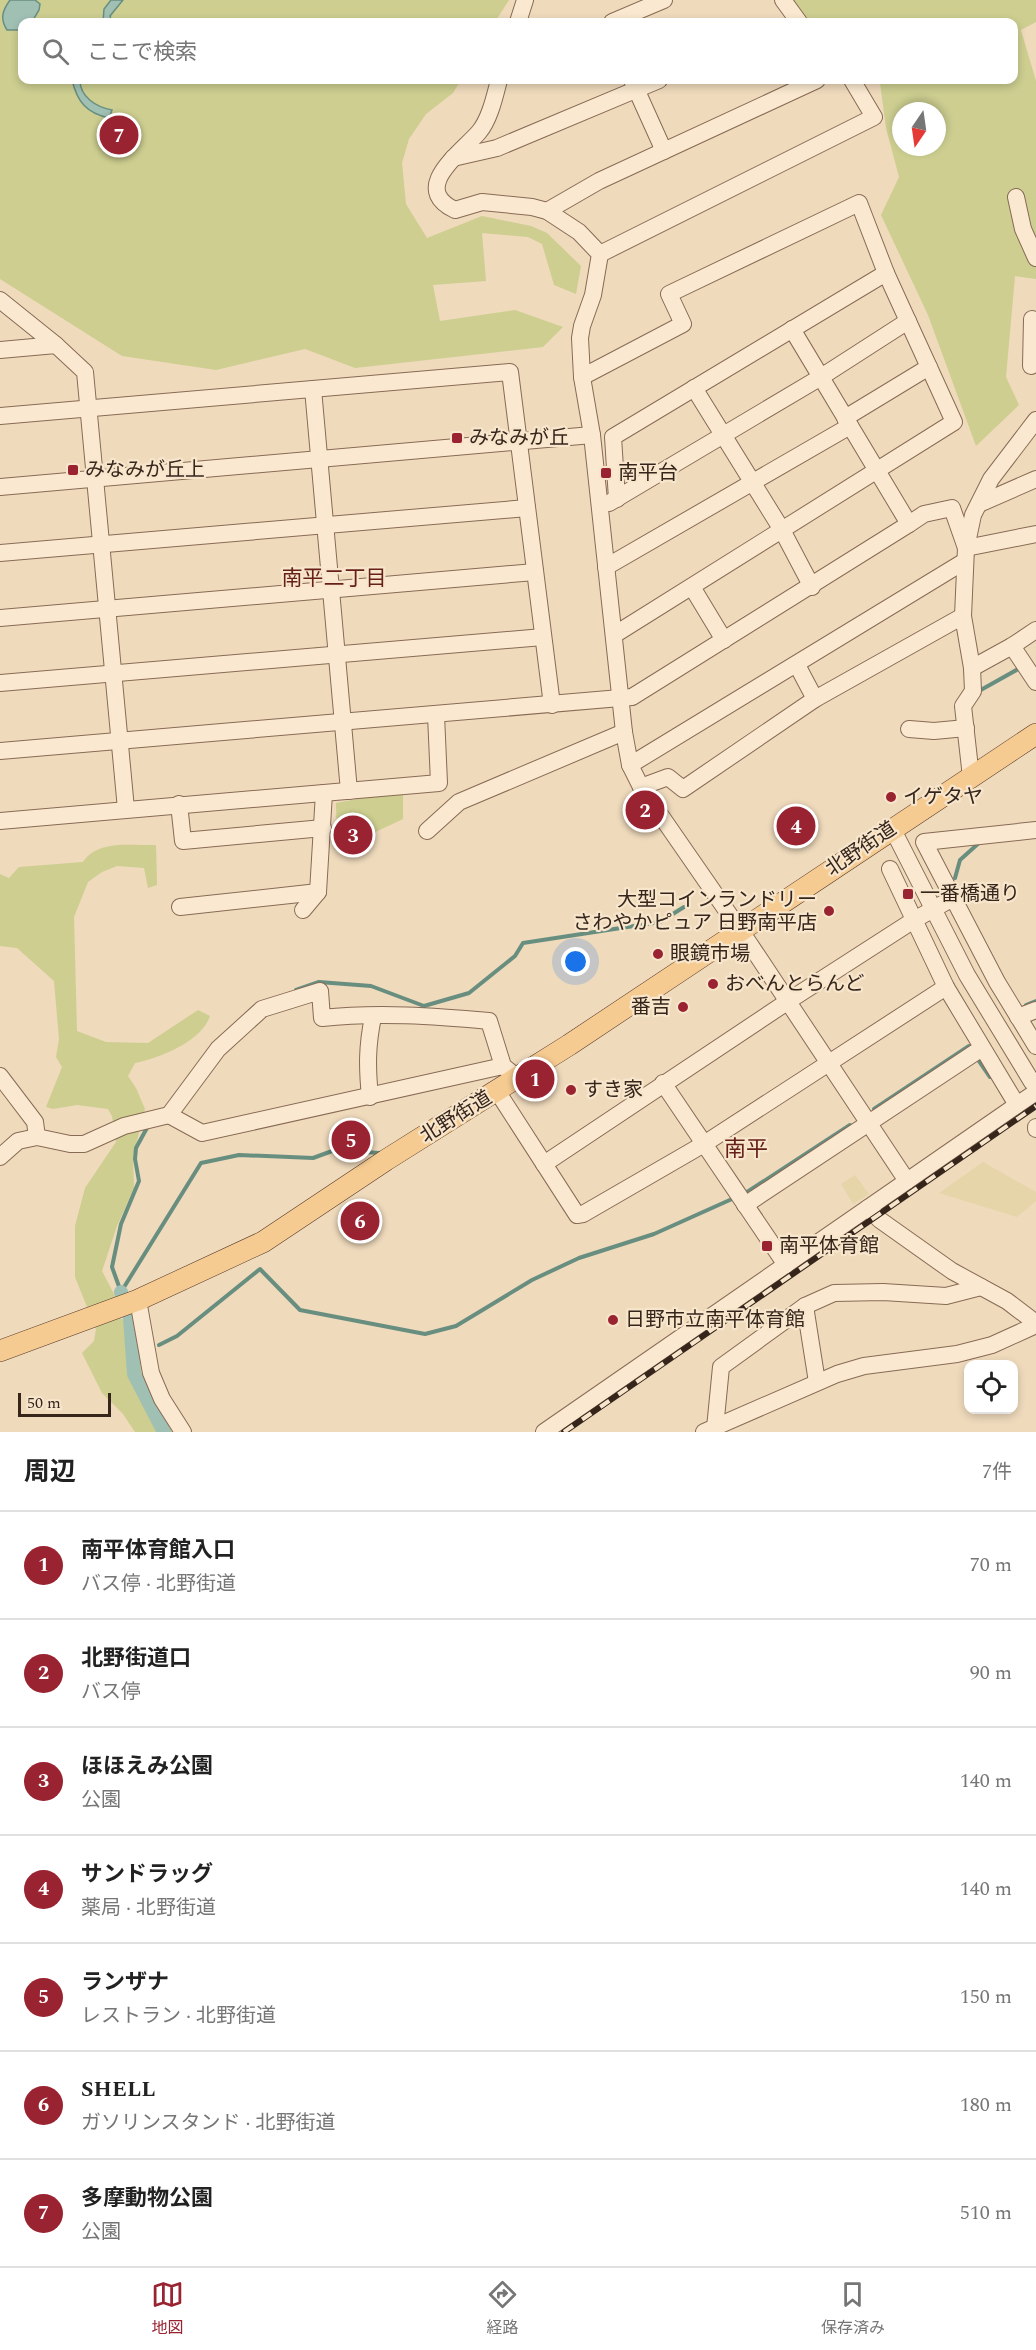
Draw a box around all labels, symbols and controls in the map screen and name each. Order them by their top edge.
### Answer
search box [18,18,1018,84]
icon: search [39,35,72,68]
text: ここで検索 [87,36,197,69]
north arrow [892,102,946,156]
pin: 7 [100,112,138,158]
place label: みなみが丘 [469,423,569,453]
marker: みなみが丘 [450,431,464,445]
place label: みなみが丘上 [85,455,205,485]
place label: 南平台 [618,458,678,488]
marker: みなみが丘上 [66,463,80,477]
marker: 南平台 [599,466,613,480]
district label: 南平二丁目 [282,563,387,595]
place label: イゲタヤ [903,782,983,812]
pin: 2 [626,788,664,832]
marker: イゲタヤ [884,790,898,804]
pin: 4 [776,804,816,848]
pin: 3 [334,812,372,858]
street label: 北野街道 [819,814,903,884]
place label: 一番橋通り [920,879,1020,909]
place label: 大型コインランドリー さわやかピュア 日野南平店 [572,885,817,938]
marker: 一番橋通り [901,887,915,901]
marker: 大型コインランドリー さわやかピュア 日野南平店 [822,904,836,918]
place label: 眼鏡市場 [670,939,750,969]
your location [561,947,590,976]
marker: 眼鏡市場 [651,947,665,961]
place label: おべんとらんど [725,969,864,999]
marker: おべんとらんど [706,977,720,991]
place label: 番吉 [631,992,671,1022]
marker: 番吉 [676,1000,690,1014]
pin: 1 [516,1056,554,1102]
place label: すき家 [583,1075,643,1105]
street label: 北野街道 [414,1083,498,1151]
marker: すき家 [564,1083,578,1097]
pin: 5 [332,1118,370,1162]
district label: 南平 [724,1133,768,1166]
pin: 6 [340,1198,380,1244]
place label: 南平体育館 [779,1231,879,1261]
marker: 南平体育館 [760,1239,774,1253]
place label: 日野市立南平体育館 [625,1305,805,1335]
marker: 日野市立南平体育館 [606,1313,620,1327]
map controls [964,1360,1018,1414]
button: locate [964,1360,1018,1414]
scale bar [18,1390,111,1418]
text: 50 m [27,1391,61,1415]
text: 周辺 [24,1452,76,1492]
text: 7件 [982,1457,1012,1487]
text: 南平体育館入口 [81,1534,235,1567]
text: 1 [38,1550,49,1580]
text: 70 m [970,1550,1012,1580]
text: バス停 · 北野街道 [81,1569,236,1599]
text: 北野街道口 [81,1642,191,1675]
text: 2 [38,1658,49,1688]
text: 90 m [970,1658,1012,1688]
text: バス停 [81,1677,141,1707]
text: ほほえみ公園 [81,1750,213,1783]
text: 3 [38,1766,49,1796]
text: 140 m [960,1766,1012,1796]
text: 公園 [81,1785,121,1815]
text: サンドラッグ [81,1858,213,1891]
text: 4 [38,1874,49,1904]
text: 140 m [960,1874,1012,1904]
text: 薬局 · 北野街道 [81,1893,216,1923]
text: ランザナ [81,1966,169,1999]
text: 5 [38,1982,49,2012]
text: 150 m [960,1982,1012,2012]
text: レストラン · 北野街道 [81,2001,276,2031]
text: SHELL [81,2073,155,2106]
text: 6 [38,2090,49,2120]
text: 180 m [960,2090,1012,2120]
text: ガソリンスタンド · 北野街道 [81,2108,336,2138]
text: 多摩動物公園 [81,2182,213,2215]
text: 7 [38,2198,49,2228]
text: 510 m [960,2198,1012,2228]
text: 公園 [81,2217,121,2247]
tab: 地図 [151,2278,184,2340]
tab: 経路 [486,2278,519,2340]
tab: 保存済み [821,2278,885,2340]

